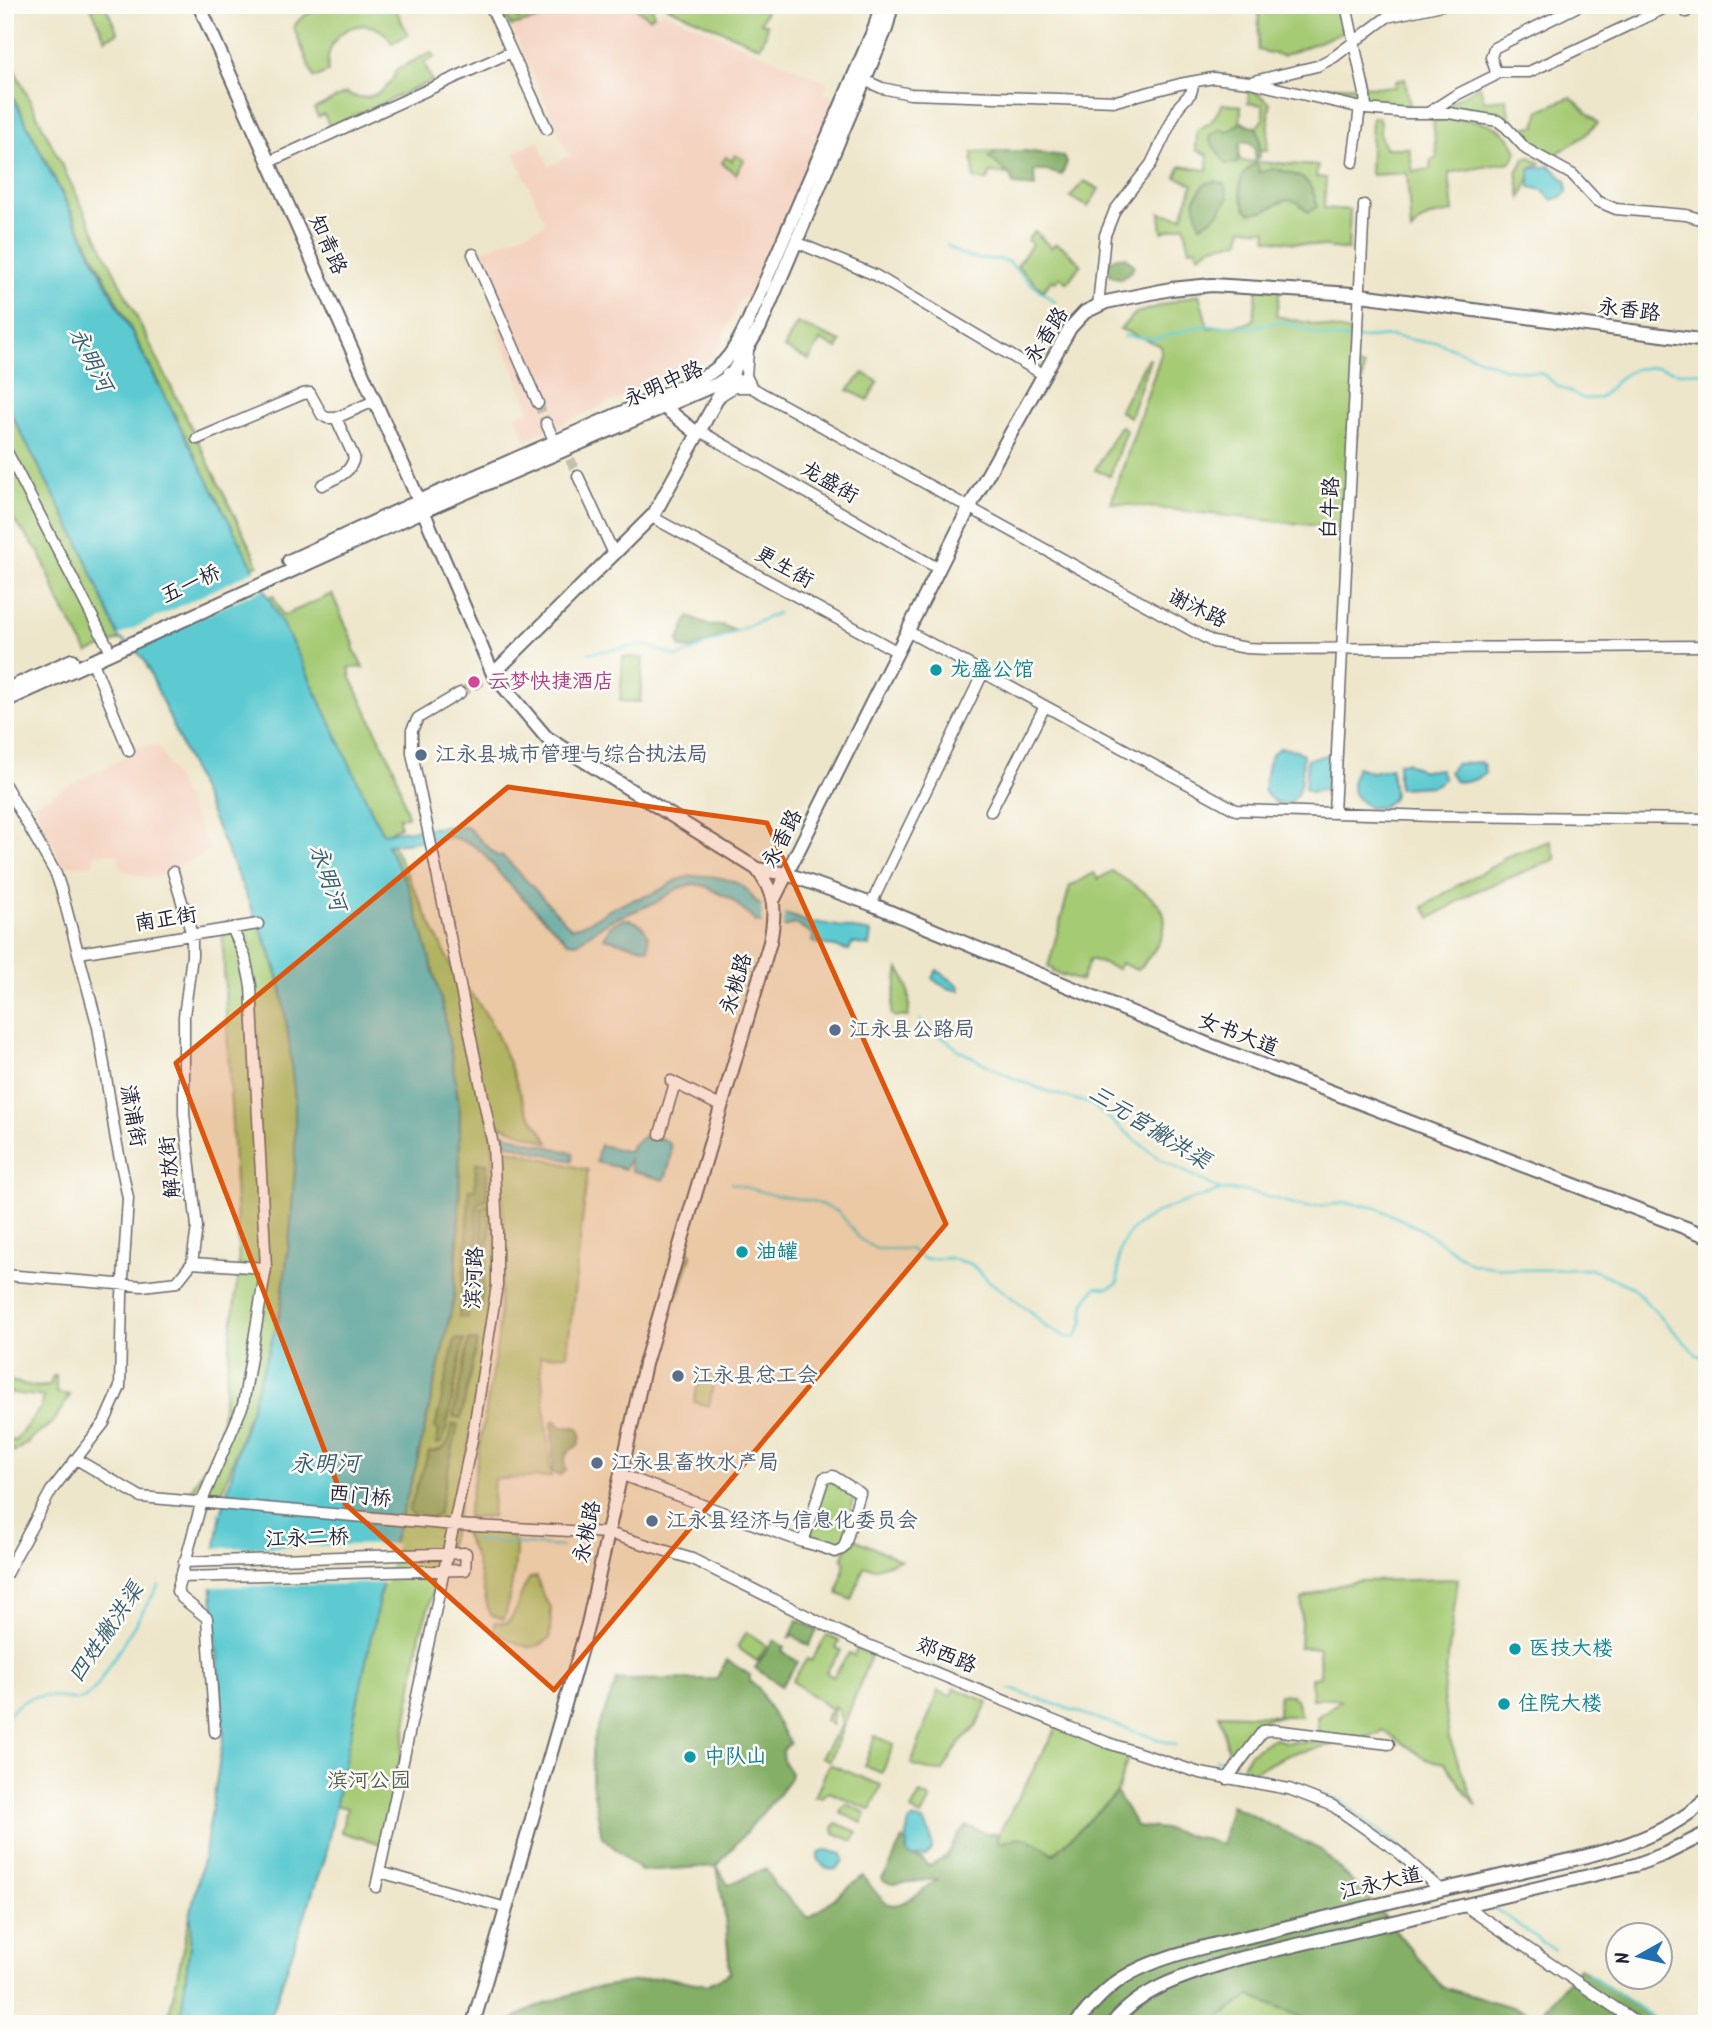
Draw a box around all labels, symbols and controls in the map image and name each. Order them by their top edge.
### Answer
street label: 知青路 [299,210,355,280]
street label: 永香路 [1596,291,1662,331]
street label: 永香路 [1016,301,1078,371]
water label: 永明河 [58,321,124,402]
street label: 永明中路 [619,353,709,417]
street label: 龙盛街 [793,453,865,513]
street label: 白牛路 [1313,476,1349,540]
street label: 更生街 [748,538,820,598]
street label: 五一桥 [155,557,227,613]
street label: 谢沐路 [1161,580,1233,638]
place label: 龙盛公馆 [950,654,1034,687]
marker: 龙盛公馆 [928,662,944,678]
place label: 云梦快捷酒店 [488,666,614,699]
marker: 云梦快捷酒店 [466,674,482,690]
place label: 江永县城市管理与综合执法局 [435,739,708,772]
marker: 江永县城市管理与综合执法局 [413,747,429,763]
street label: 永香路 [754,803,812,875]
water label: 永明河 [299,840,357,920]
street label: 南正街 [132,899,200,941]
street label: 永桃路 [712,949,762,1019]
street label: 女书大道 [1193,1005,1283,1065]
place label: 江永县公路局 [849,1014,975,1047]
marker: 江永县公路局 [827,1022,843,1038]
water label: 三元宫撇洪渠 [1081,1076,1219,1181]
street label: 潇浦街 [110,1082,154,1150]
street label: 解放街 [151,1134,191,1200]
place label: 油罐 [756,1236,798,1269]
marker: 油罐 [734,1244,750,1260]
street label: 滨河路 [457,1246,493,1310]
place label: 江永县总工会 [692,1360,818,1393]
marker: 江永县总工会 [670,1368,686,1384]
water label: 永明河 [291,1447,364,1483]
place label: 江永县畜牧水产局 [611,1447,779,1480]
marker: 江永县畜牧水产局 [589,1455,605,1471]
street label: 西门桥 [327,1477,393,1517]
street label: 永桃路 [565,1498,611,1566]
place label: 江永县经济与信息化委员会 [666,1505,918,1538]
marker: 江永县经济与信息化委员会 [644,1513,660,1529]
street label: 江永二桥 [264,1521,350,1557]
water label: 四姓撇洪渠 [60,1574,155,1691]
street label: 郊西路 [911,1629,981,1683]
place label: 医技大楼 [1529,1633,1613,1666]
marker: 医技大楼 [1507,1641,1523,1657]
place label: 住院大楼 [1518,1688,1602,1721]
marker: 住院大楼 [1496,1696,1512,1712]
place label: 中队山 [704,1741,767,1774]
marker: 中队山 [682,1749,698,1765]
park label: 滨河公园 [327,1765,411,1798]
street label: 江永大道 [1336,1858,1426,1910]
north arrow [1604,1920,1674,1990]
text: N [1608,1950,1640,1966]

